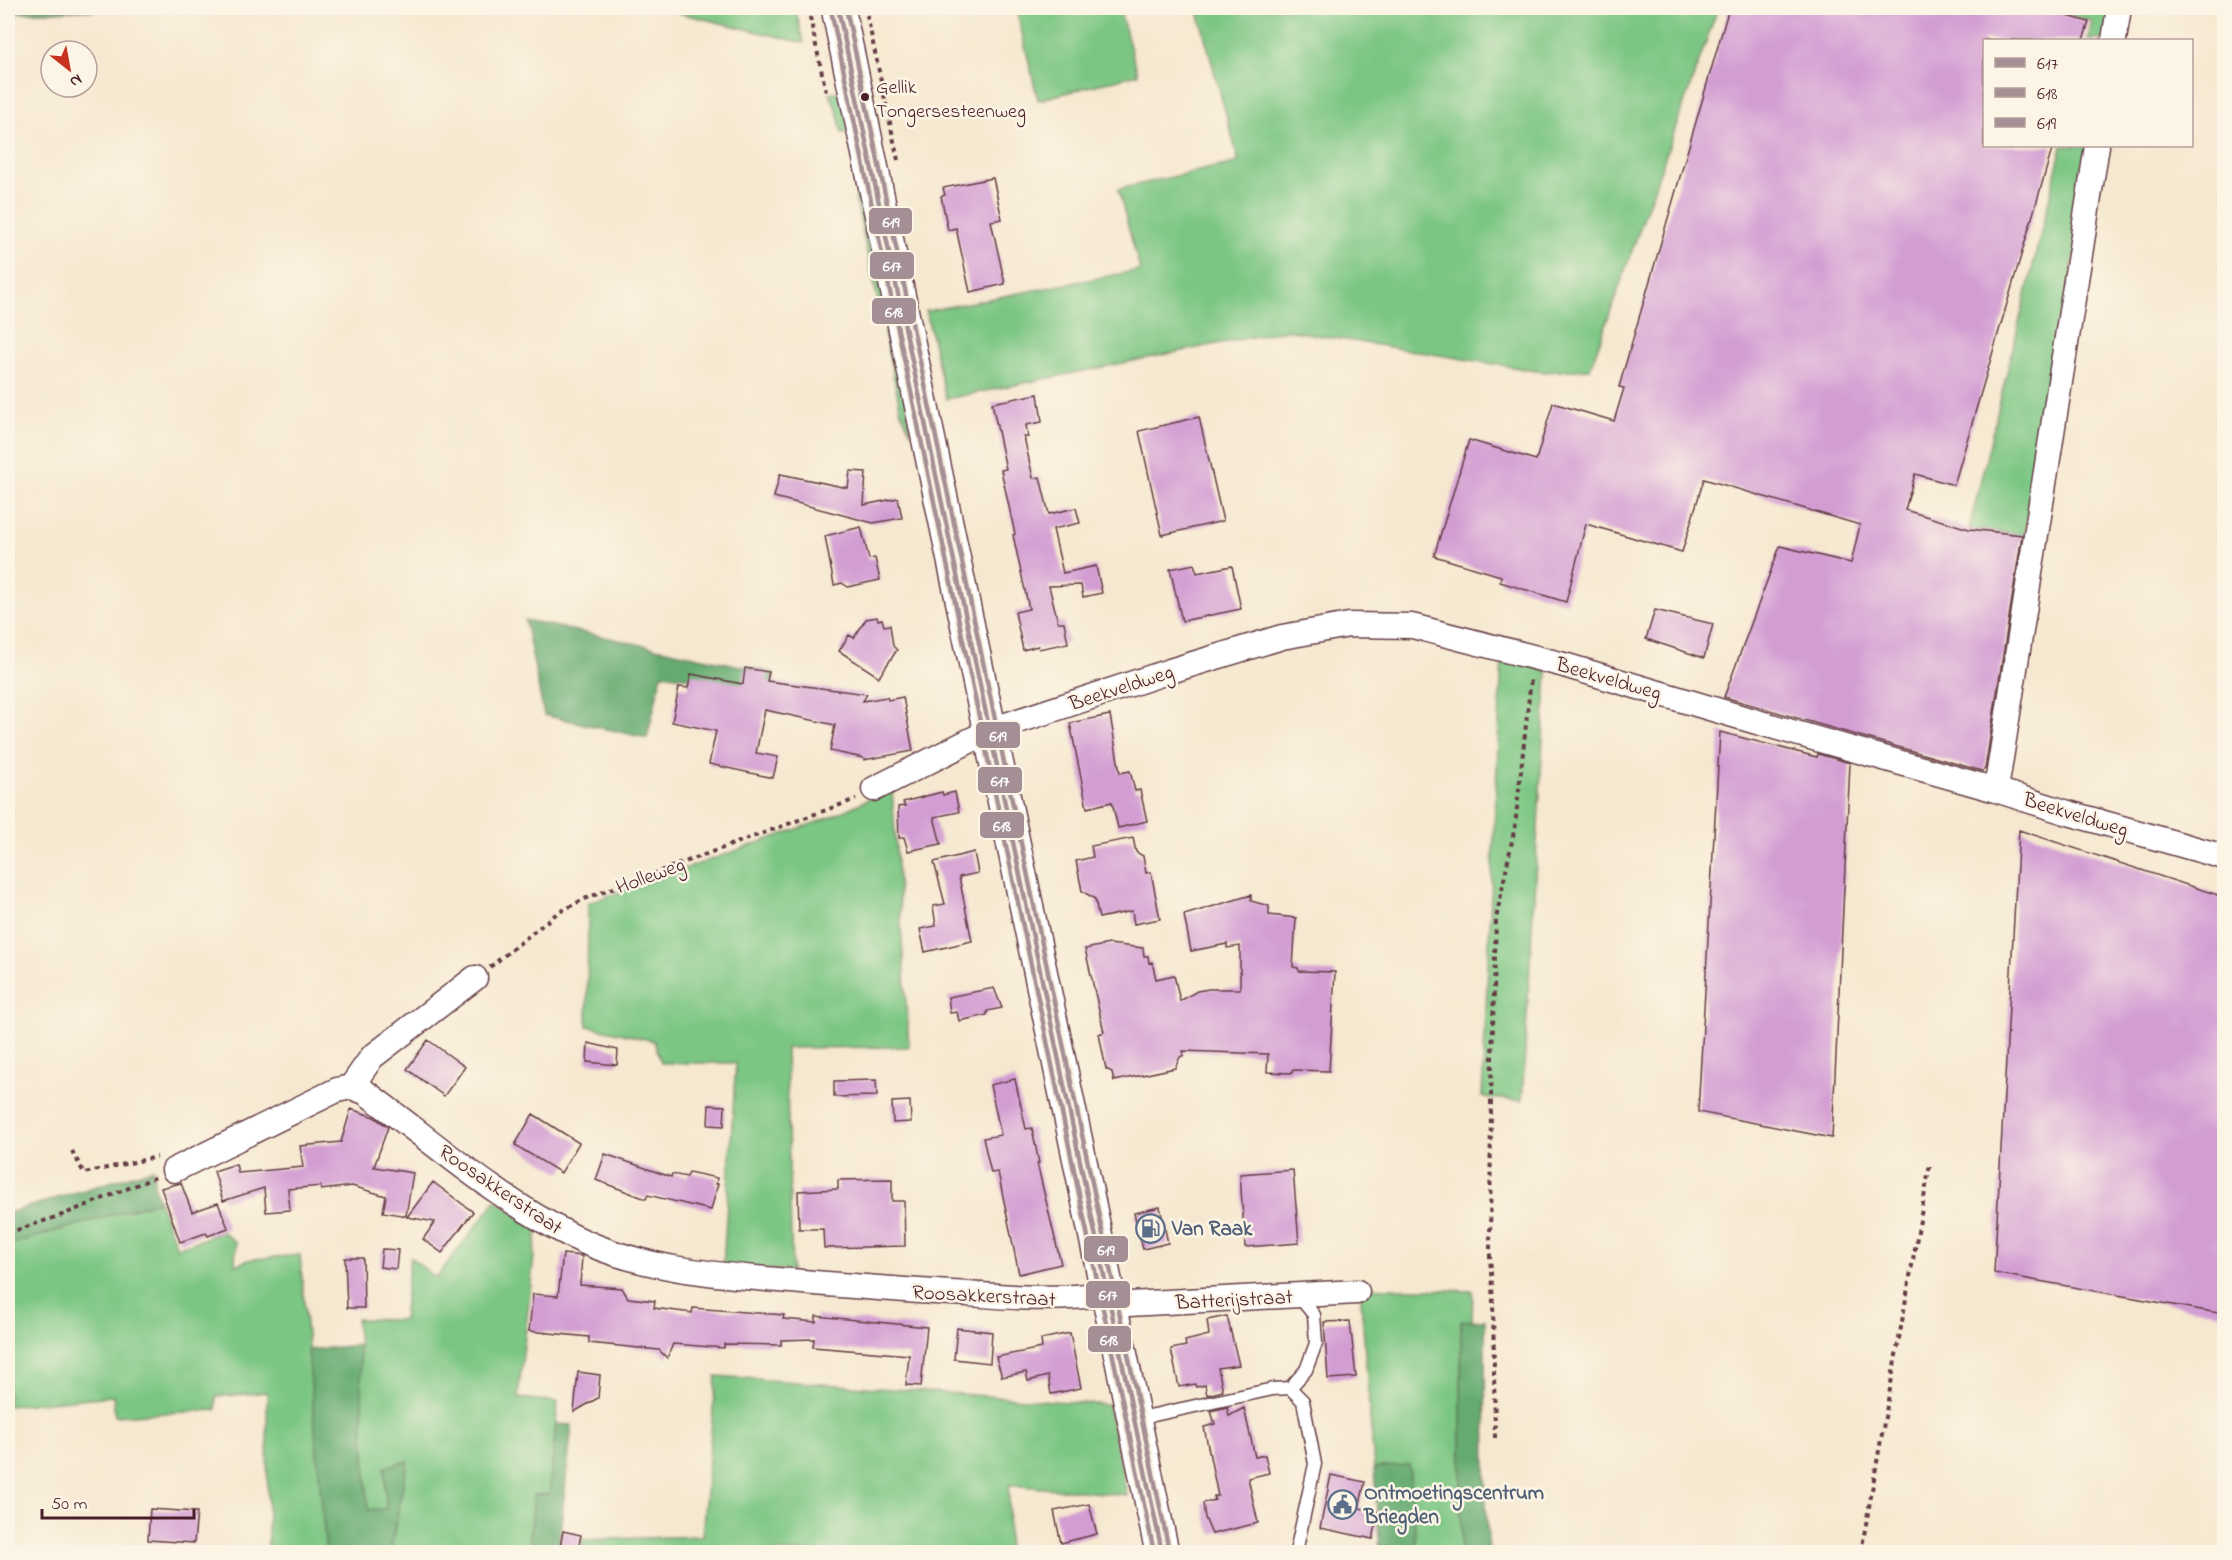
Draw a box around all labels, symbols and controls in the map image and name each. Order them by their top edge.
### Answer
north arrow [39,39,99,99]
legend [1983,39,2193,147]
text: 617 [2037,52,2059,78]
text: N [65,67,87,93]
place label: Gellik Tongersesteenweg [876,74,1026,128]
text: 618 [2037,82,2058,108]
marker: Gellik Tongersesteenweg [859,91,871,103]
text: 619 [2037,112,2057,138]
line badge: 619 [868,207,913,235]
text: 619 [882,211,900,235]
line badge: 617 [869,251,915,280]
text: 617 [882,255,902,279]
line badge: 618 [871,297,917,325]
text: 618 [884,301,903,325]
street label: Beekveldweg [1551,650,1665,711]
street label: Beekveldweg [1065,658,1178,722]
line badge: 619 [975,721,1021,749]
text: 619 [989,725,1007,749]
line badge: 617 [977,766,1023,794]
text: 617 [990,770,1010,794]
street label: Beekveldweg [2018,785,2132,848]
line badge: 618 [979,811,1025,839]
text: 618 [992,815,1011,839]
street label: Holleweg [612,851,690,905]
street label: Roosakkerstraat [432,1138,568,1243]
fuel station icon: Van Raak [1135,1212,1167,1244]
place label: Van Raak [1171,1215,1253,1245]
line badge: 619 [1083,1235,1129,1263]
text: 619 [1097,1239,1115,1263]
street label: Roosakkerstraat [911,1278,1056,1316]
line badge: 617 [1085,1280,1131,1309]
street label: Batterijstraat [1174,1283,1294,1319]
text: 617 [1098,1284,1118,1308]
line badge: 618 [1087,1325,1132,1353]
text: 618 [1099,1329,1118,1353]
place label: Ontmoetingscentrum Briegden [1363,1479,1544,1535]
scale bar [42,1482,194,1520]
public building icon: Ontmoetingscentrum Briegden [1327,1488,1359,1520]
text: 50 m [51,1492,88,1518]

